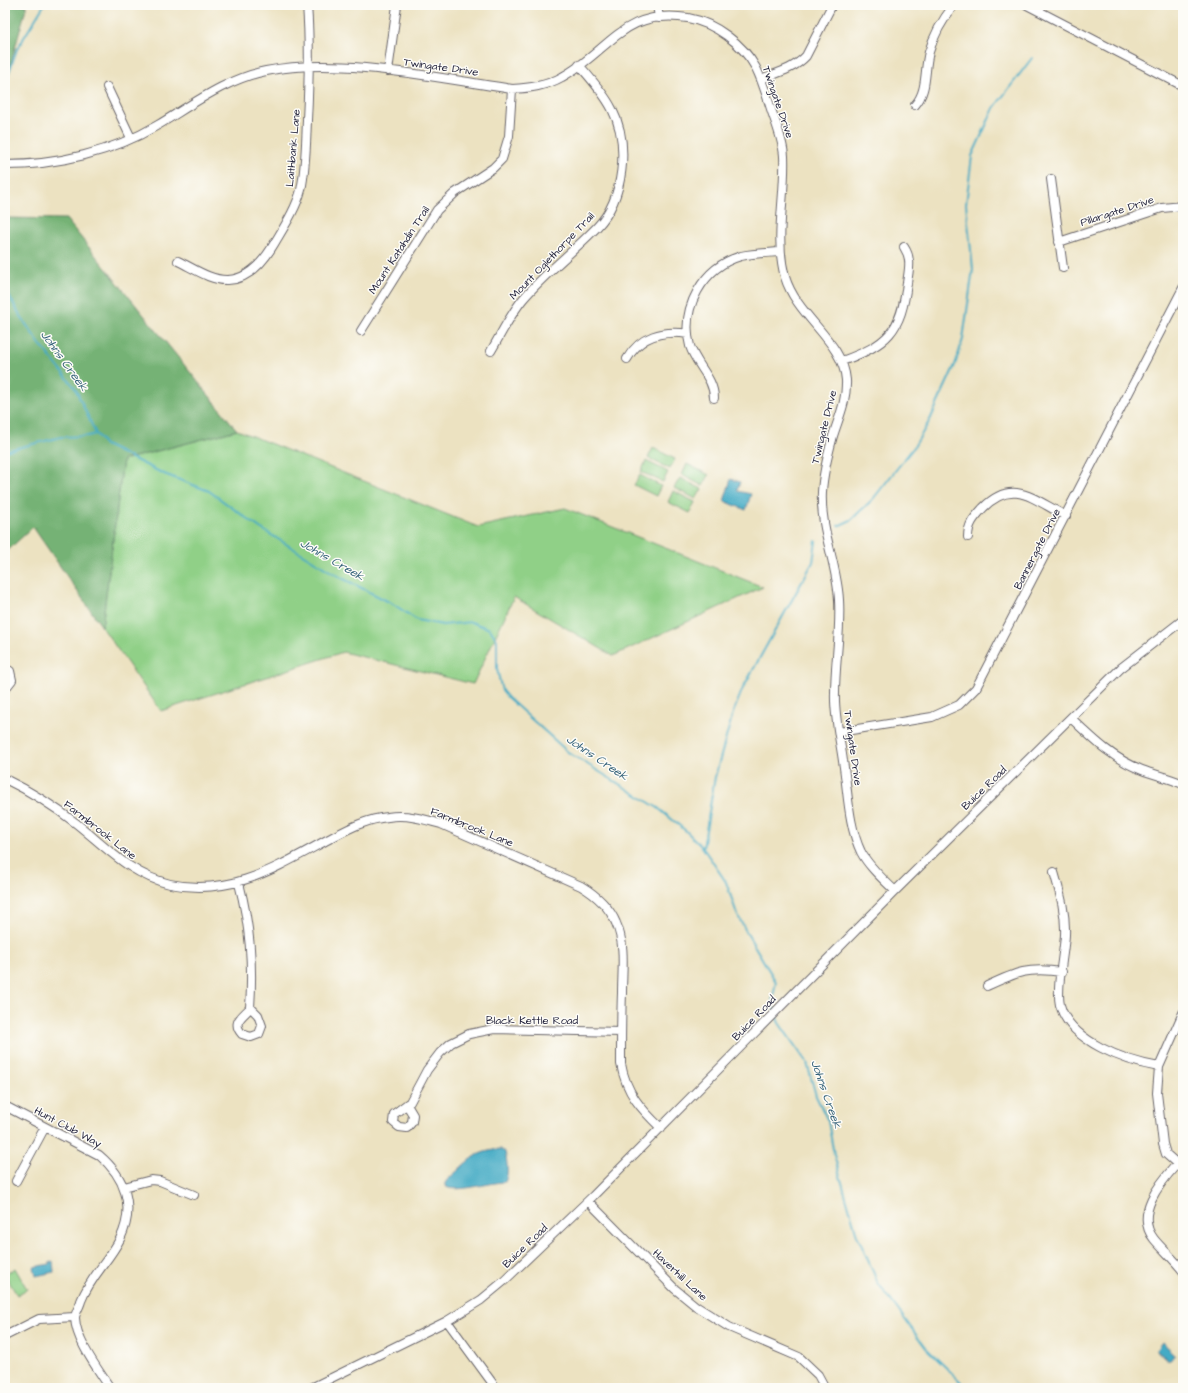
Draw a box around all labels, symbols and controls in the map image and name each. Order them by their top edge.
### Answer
street label: Twingate Drive [402,54,479,81]
street label: Twingate Drive [758,64,797,141]
street label: Laithbank Lane [282,109,304,187]
street label: Pillargate Drive [1078,192,1156,231]
street label: Mount Katahdin Trail [365,203,433,297]
street label: Mount Oglethorpe Trail [506,209,599,304]
water label: Johns Creek [36,327,92,395]
street label: Twingate Drive [808,389,841,466]
street label: Bannergate Drive [1010,506,1065,593]
water label: Johns Creek [297,535,368,586]
street label: Twingate Drive [839,710,866,787]
water label: Johns Creek [563,731,632,785]
street label: Buice Road [958,762,1010,813]
street label: Farmbrook Lane [61,797,139,863]
street label: Farmbrook Lane [428,804,516,851]
street label: Buice Road [729,992,780,1044]
street label: Black Kettle Road [486,1013,578,1028]
water label: Johns Creek [806,1058,846,1131]
street label: Hunt Club Way [31,1103,104,1152]
street label: Buice Road [499,1220,551,1271]
street label: Haverhill Lane [649,1246,711,1304]

